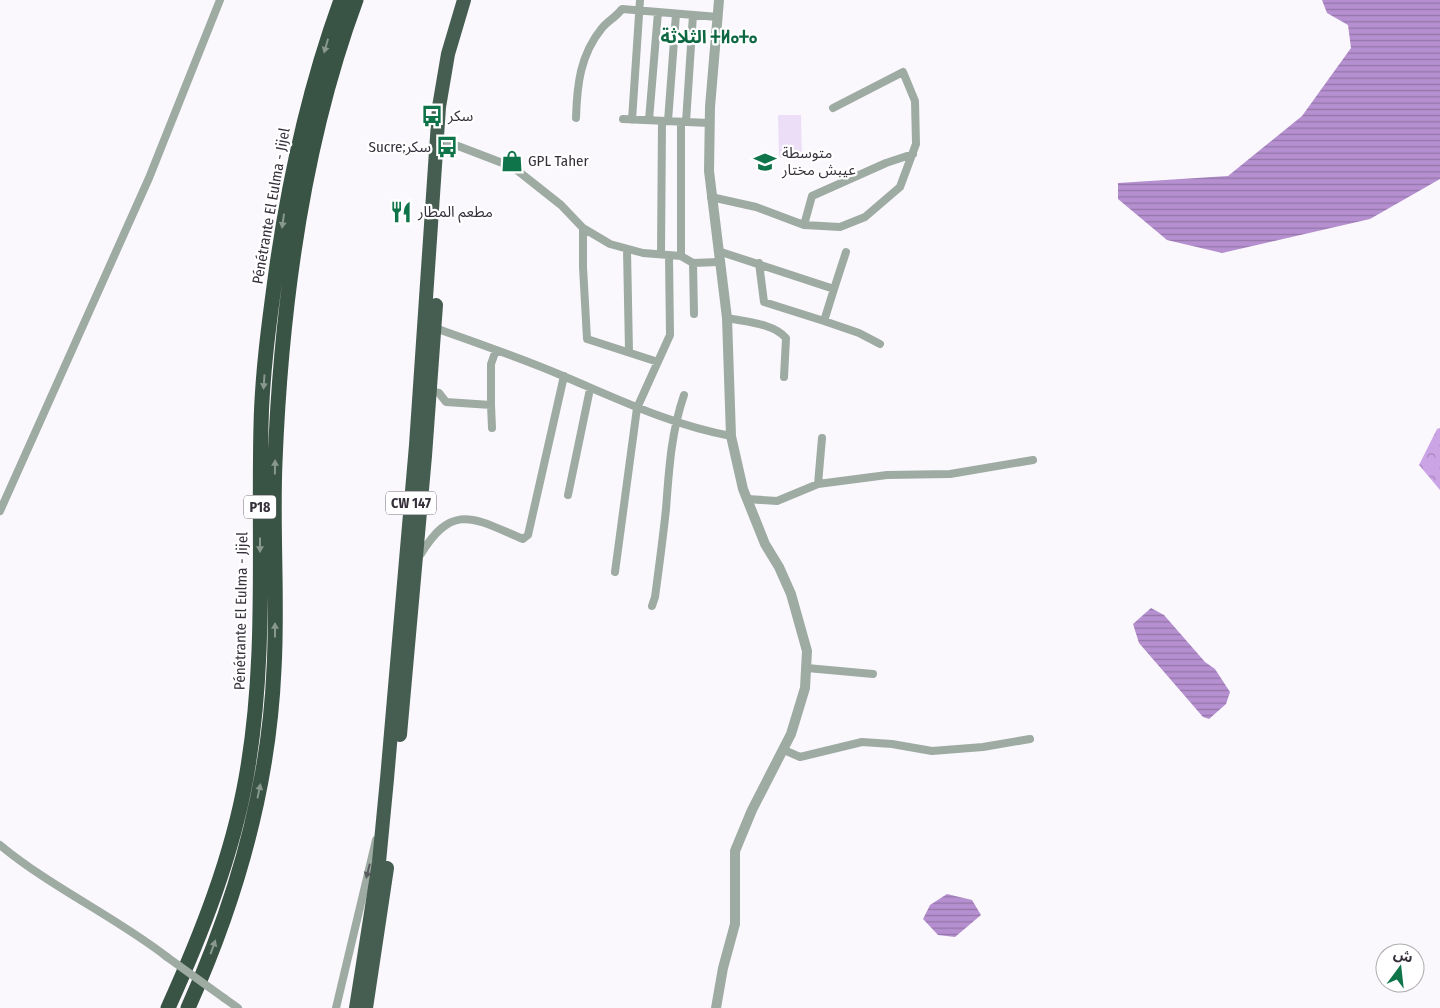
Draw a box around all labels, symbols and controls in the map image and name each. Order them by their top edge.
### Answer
district label: الثلاثة ⵜⵍⴰⵜⴰ [660,26,758,48]
one-way arrow [321,39,329,54]
bus stop icon: سكر [419,103,445,129]
place label: سكر [447,107,474,125]
street label: Pénétrante El Eulma - Jijel [248,127,294,285]
bus stop icon: Sucre;سكر [434,134,460,160]
place label: Sucre;سكر [369,138,431,156]
place label: متوسطة عيبش مختار [781,144,856,179]
shop icon: GPL Taher [499,148,525,174]
school or university icon: متوسطة عيبش مختار [752,149,778,175]
place label: GPL Taher [528,152,589,170]
restaurant icon: مطعم المطار [388,199,414,225]
place label: مطعم المطار [417,203,493,223]
one-way arrow [279,213,287,229]
one-way arrow [260,375,268,391]
one-way arrow [271,459,279,475]
road number: CW 147 [386,492,436,514]
road number: P18 [244,496,276,518]
street label: Pénétrante El Eulma - Jijel [231,532,251,690]
one-way arrow [256,537,264,553]
one-way arrow [271,622,279,638]
one-way arrow [256,783,264,799]
one-way arrow [363,863,371,878]
one-way arrow [209,939,217,954]
north arrow [1375,943,1425,993]
text: ش [1392,945,1415,967]

